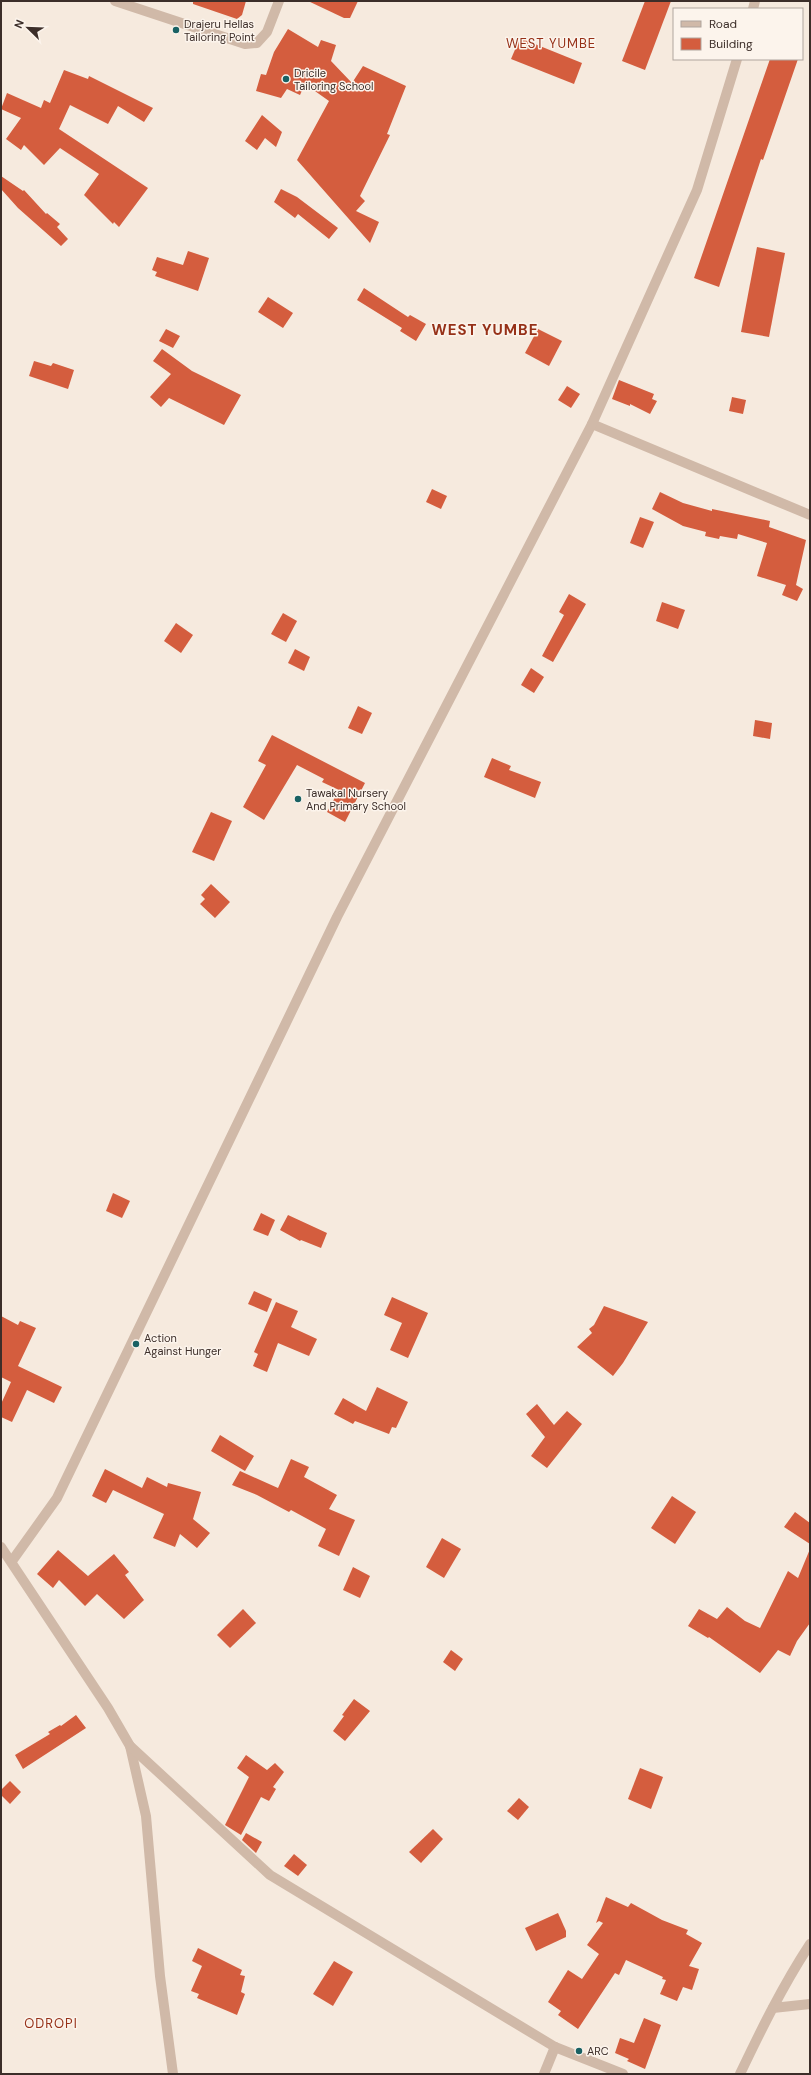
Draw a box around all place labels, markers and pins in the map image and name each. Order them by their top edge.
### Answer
place label: Drajeru Hellas Tailoring Point [184,17,255,44]
marker: Drajeru Hellas Tailoring Point [171,25,181,35]
place label: Dricile Tailoring School [294,66,374,93]
marker: Dricile Tailoring School [281,74,291,84]
place label: Tawakal Nursery And Primary School [306,786,406,813]
marker: Tawakal Nursery And Primary School [293,794,303,804]
place label: Action Against Hunger [144,1331,221,1358]
marker: Action Against Hunger [131,1339,141,1349]
place label: ARC [587,2044,609,2058]
marker: ARC [574,2046,584,2056]

